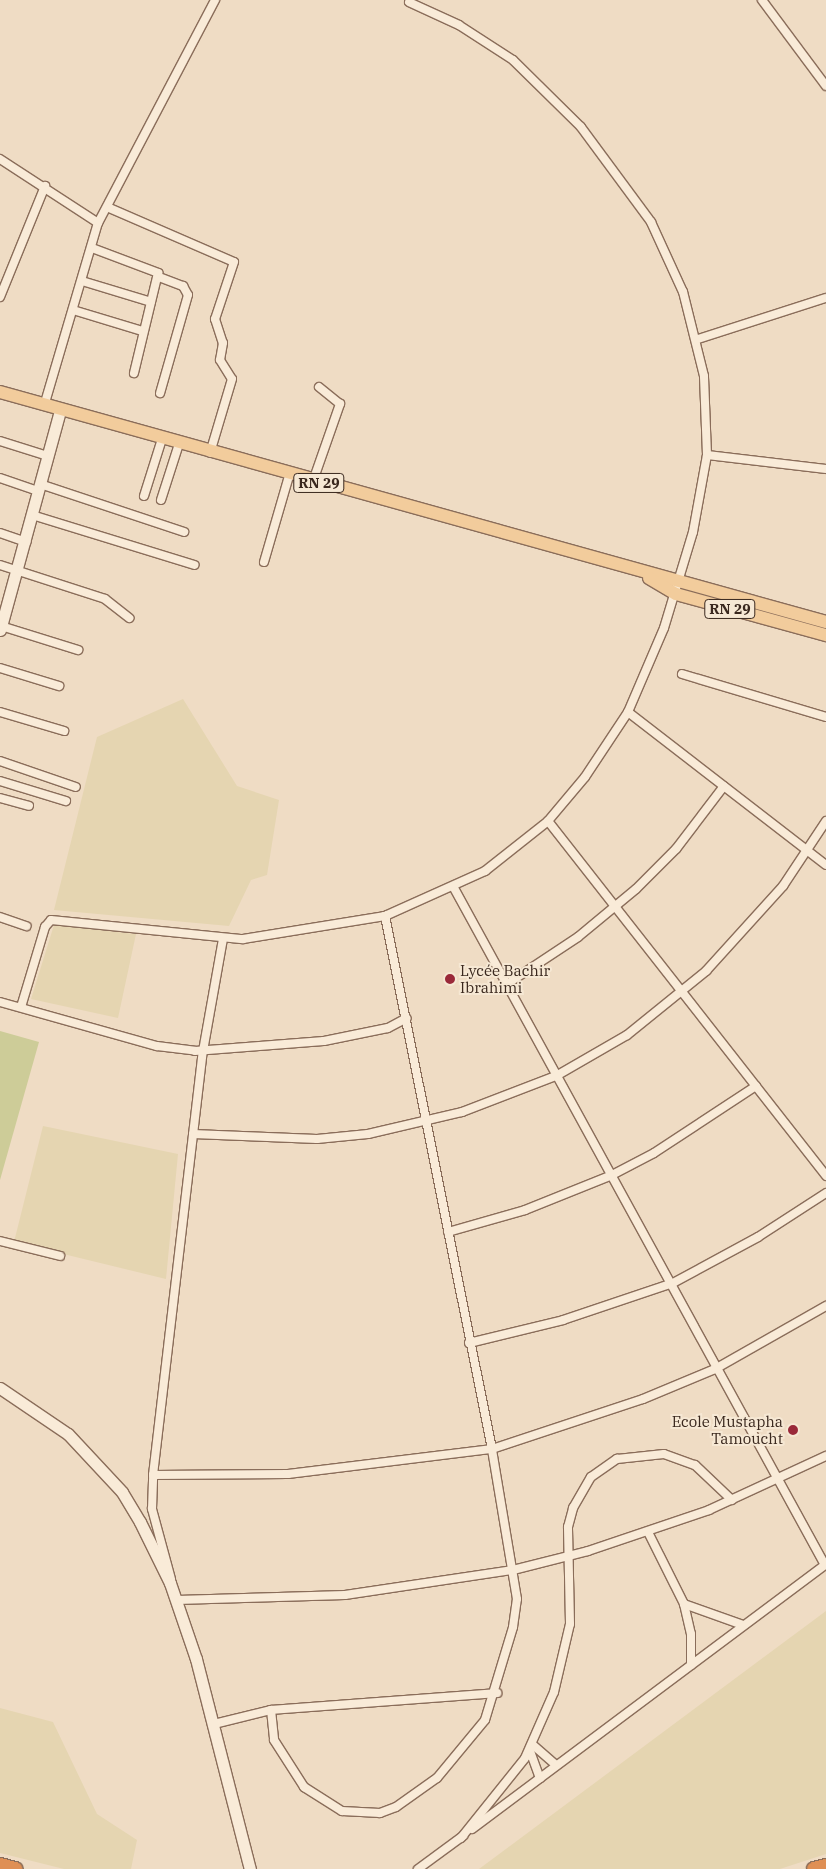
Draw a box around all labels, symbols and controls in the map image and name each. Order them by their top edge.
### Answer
road number: RN 29 [293,472,345,494]
road number: RN 29 [704,598,756,620]
place label: Lycée Bachir Ibrahimi [460,961,550,996]
marker: Lycée Bachir Ibrahimi [444,973,456,985]
place label: Ecole Mustapha Tamoucht [672,1412,783,1447]
marker: Ecole Mustapha Tamoucht [787,1424,799,1436]

